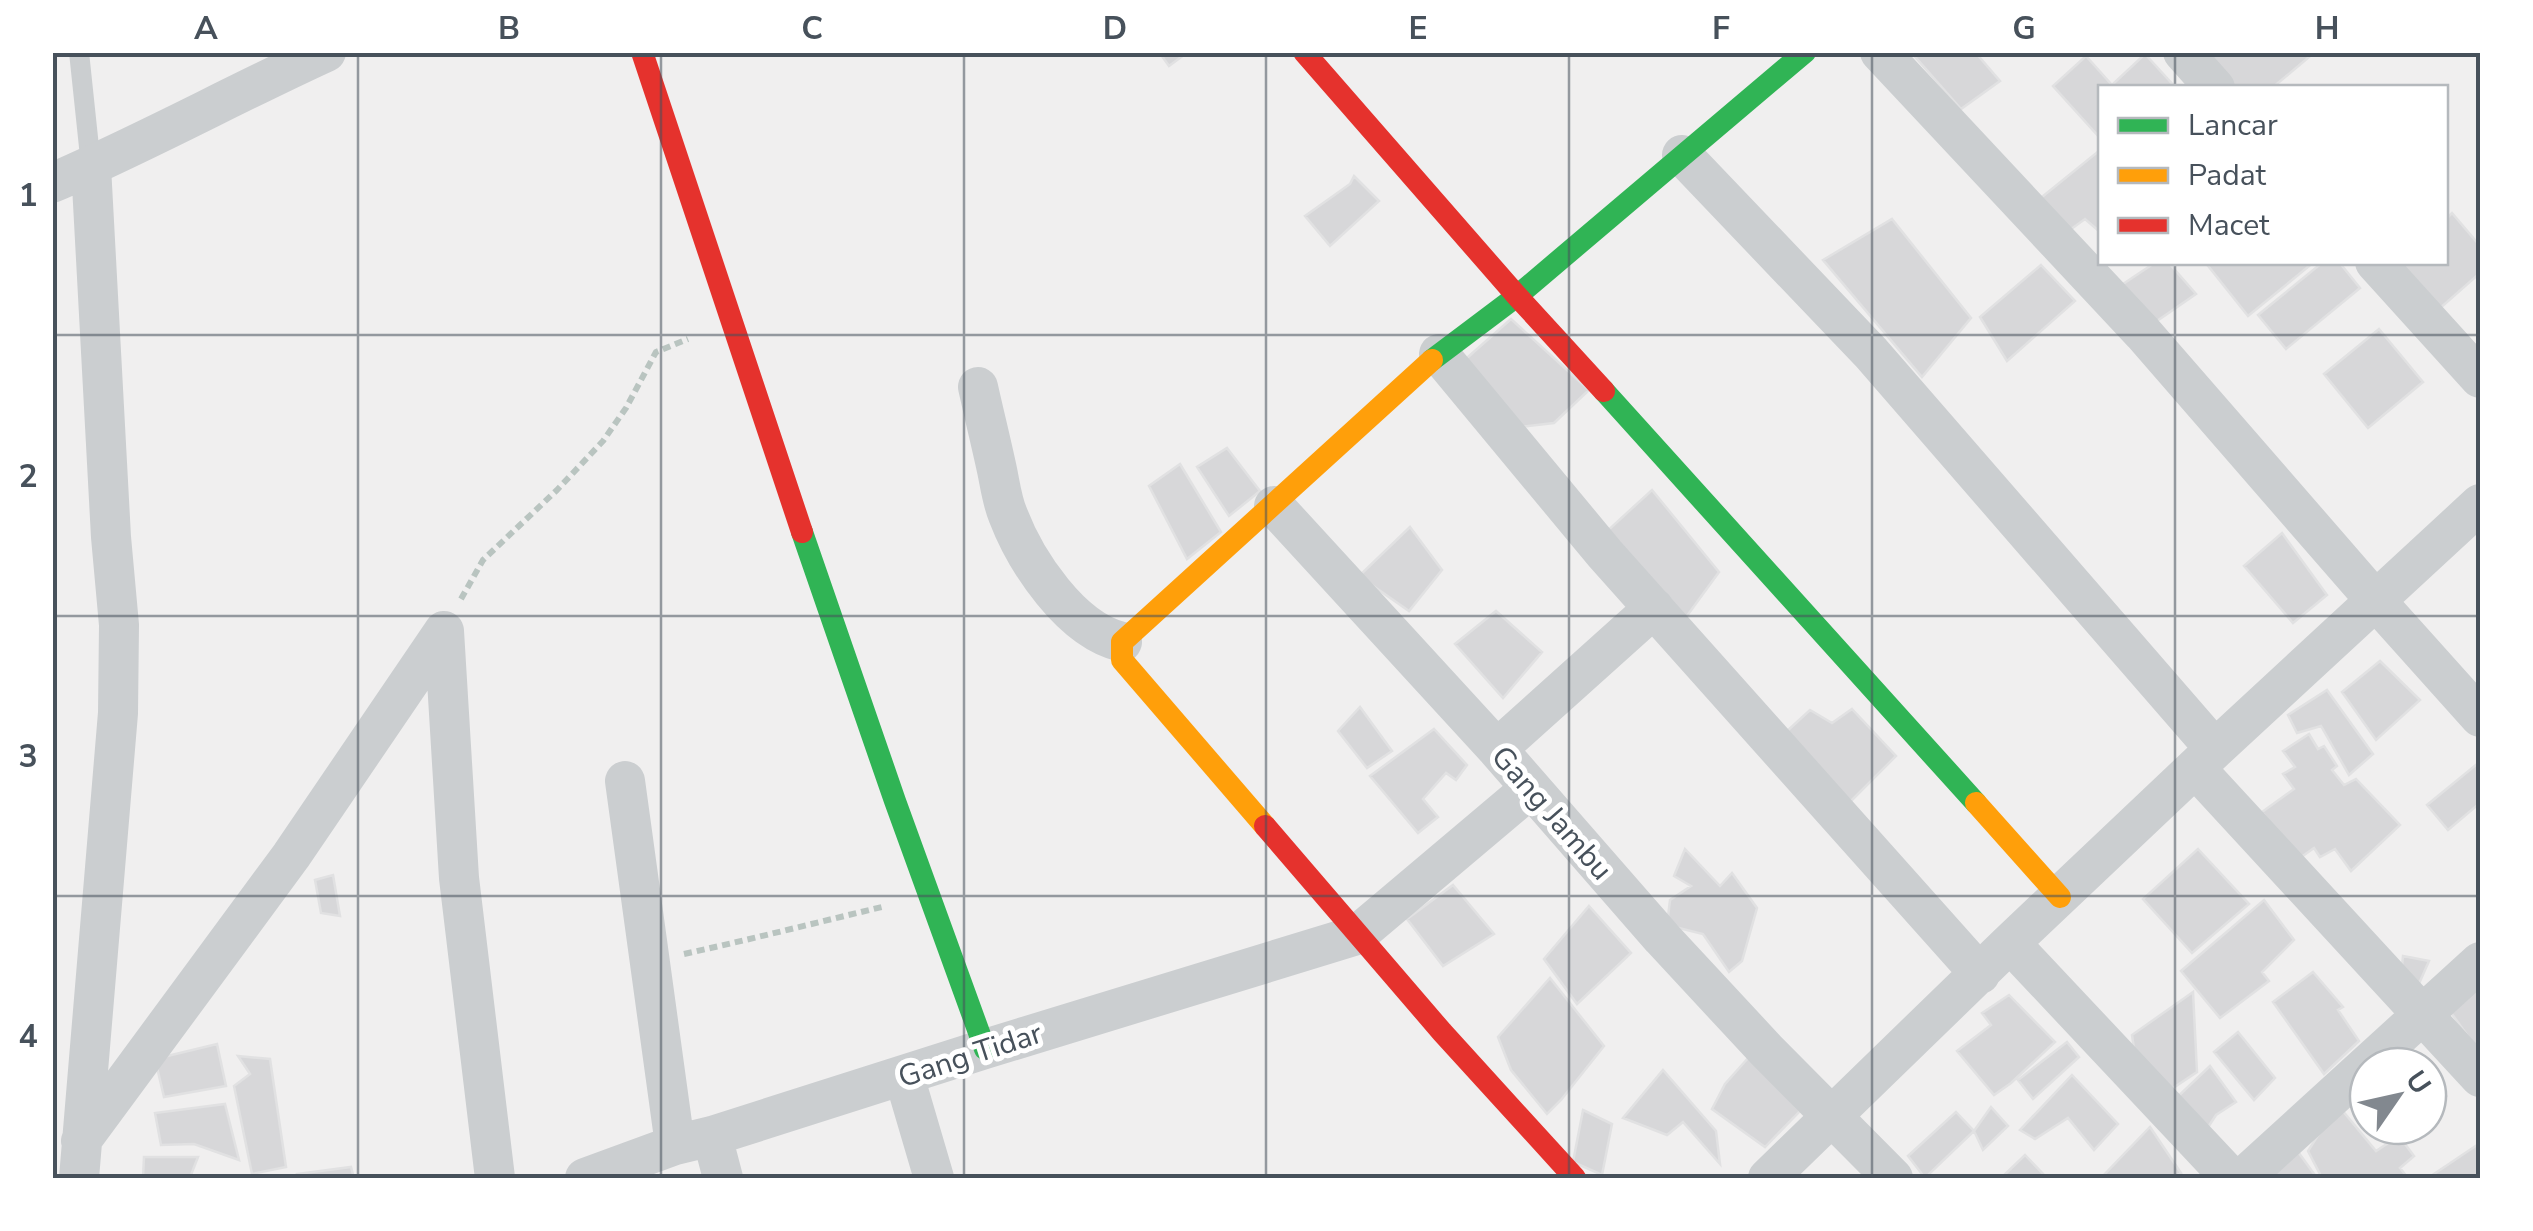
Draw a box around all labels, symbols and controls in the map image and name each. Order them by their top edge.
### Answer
text: A [194,7,218,50]
text: B [498,7,520,50]
text: C [801,7,823,50]
text: D [1103,7,1127,50]
text: E [1408,7,1428,50]
text: F [1712,7,1730,50]
text: G [2012,7,2036,50]
text: H [2315,7,2339,50]
legend [2098,85,2448,265]
text: Lancar [2188,105,2278,146]
text: Padat [2188,155,2267,196]
text: 1 [18,174,38,217]
text: Macet [2188,205,2270,246]
text: 2 [18,455,38,498]
text: 3 [18,735,38,778]
street label: Gang Jambu [1482,737,1621,889]
street label: Gang Tidar [893,1013,1048,1098]
text: 4 [18,1015,38,1058]
north arrow [2348,1046,2448,1146]
text: U [2396,1063,2439,1102]

